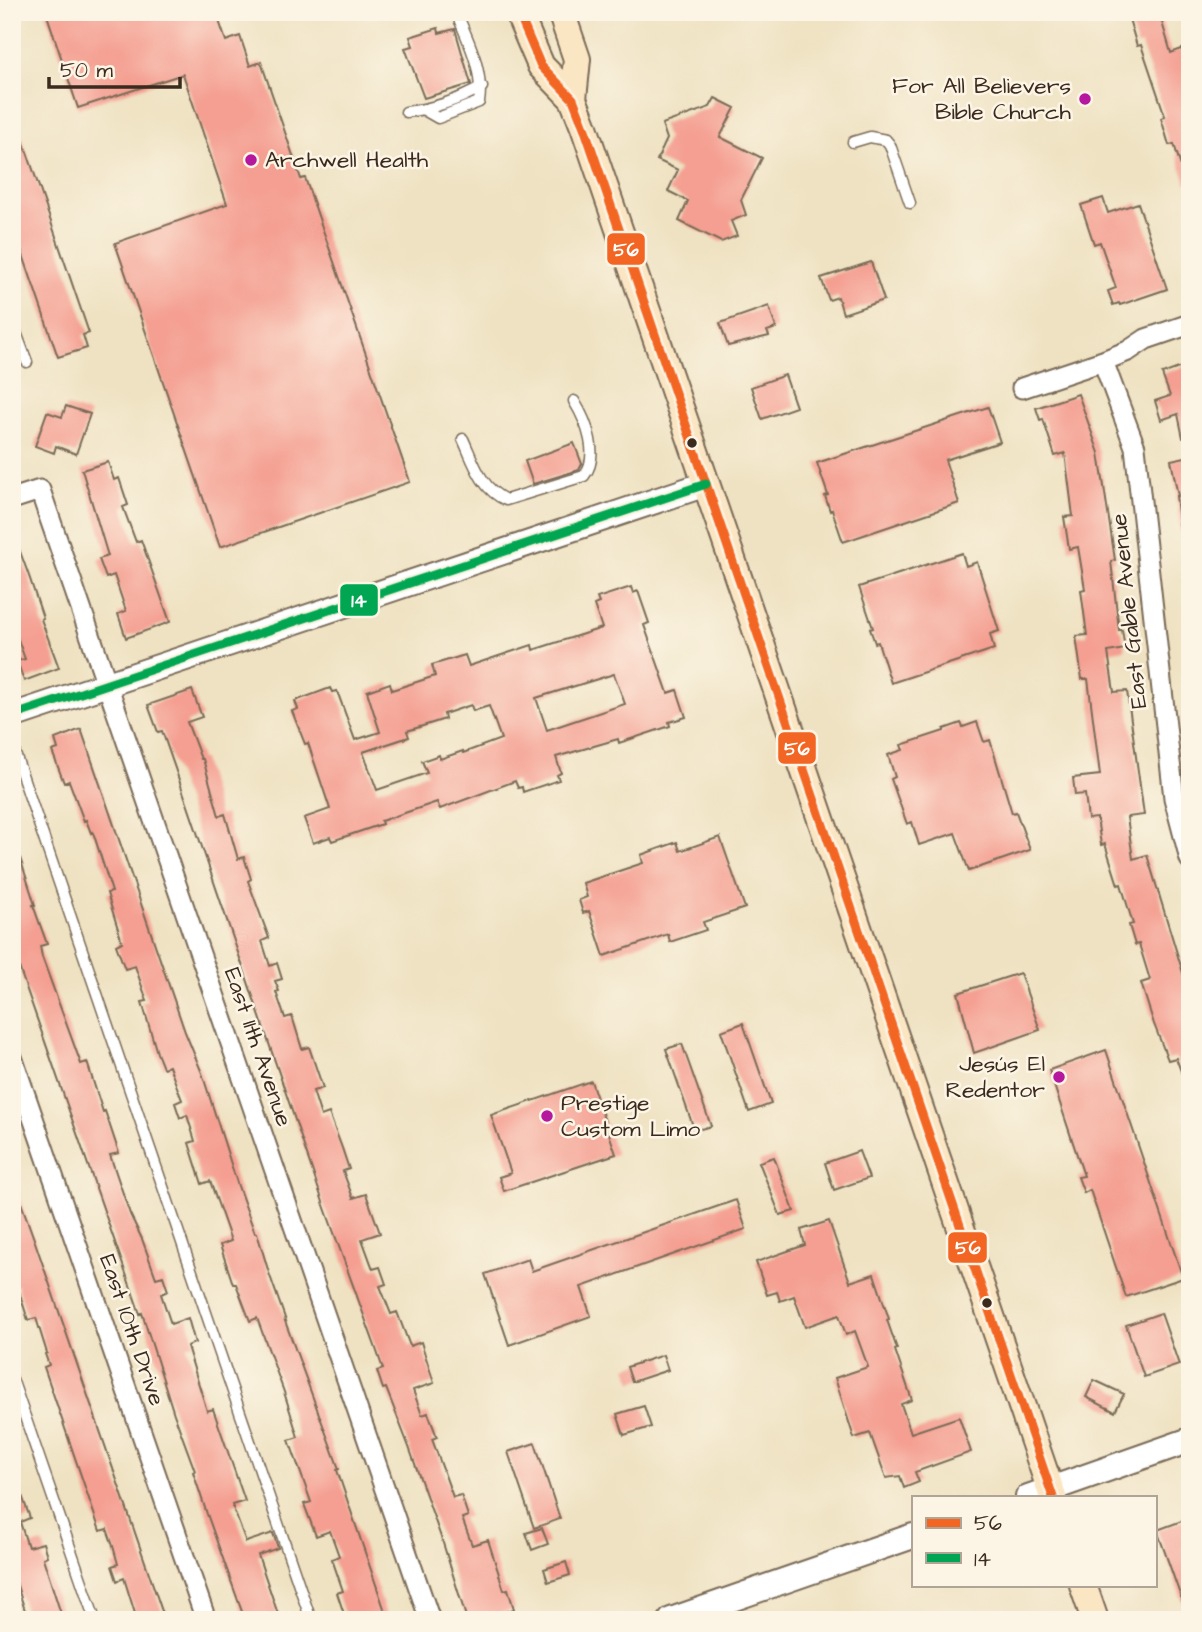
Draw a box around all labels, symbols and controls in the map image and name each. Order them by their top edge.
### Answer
scale bar [49,46,180,90]
text: 50 m [60,56,114,85]
place label: For All Believers Bible Church [892,70,1072,128]
marker: For All Believers Bible Church [1077,91,1093,107]
place label: Archwell Health [265,144,429,176]
marker: Archwell Health [243,152,259,168]
line badge: 56 [606,232,646,266]
text: 56 [613,237,639,264]
unlabelled marker [685,436,699,450]
street label: East Gable Avenue [1103,512,1155,710]
line badge: 14 [339,583,379,617]
text: 14 [351,588,367,615]
line badge: 56 [777,731,817,765]
text: 56 [784,736,810,763]
street label: East 11th Avenue [216,963,300,1131]
place label: Jesús El Redentor [945,1048,1045,1106]
marker: Jesús El Redentor [1051,1069,1067,1085]
place label: Prestige Custom Limo [561,1087,700,1145]
marker: Prestige Custom Limo [539,1108,555,1124]
line badge: 56 [947,1231,988,1264]
text: 56 [955,1235,981,1262]
street label: East 10th Drive [91,1250,173,1410]
unlabelled marker [980,1296,994,1310]
legend [912,1496,1156,1586]
text: 56 [974,1509,1002,1538]
text: 14 [974,1545,991,1574]

